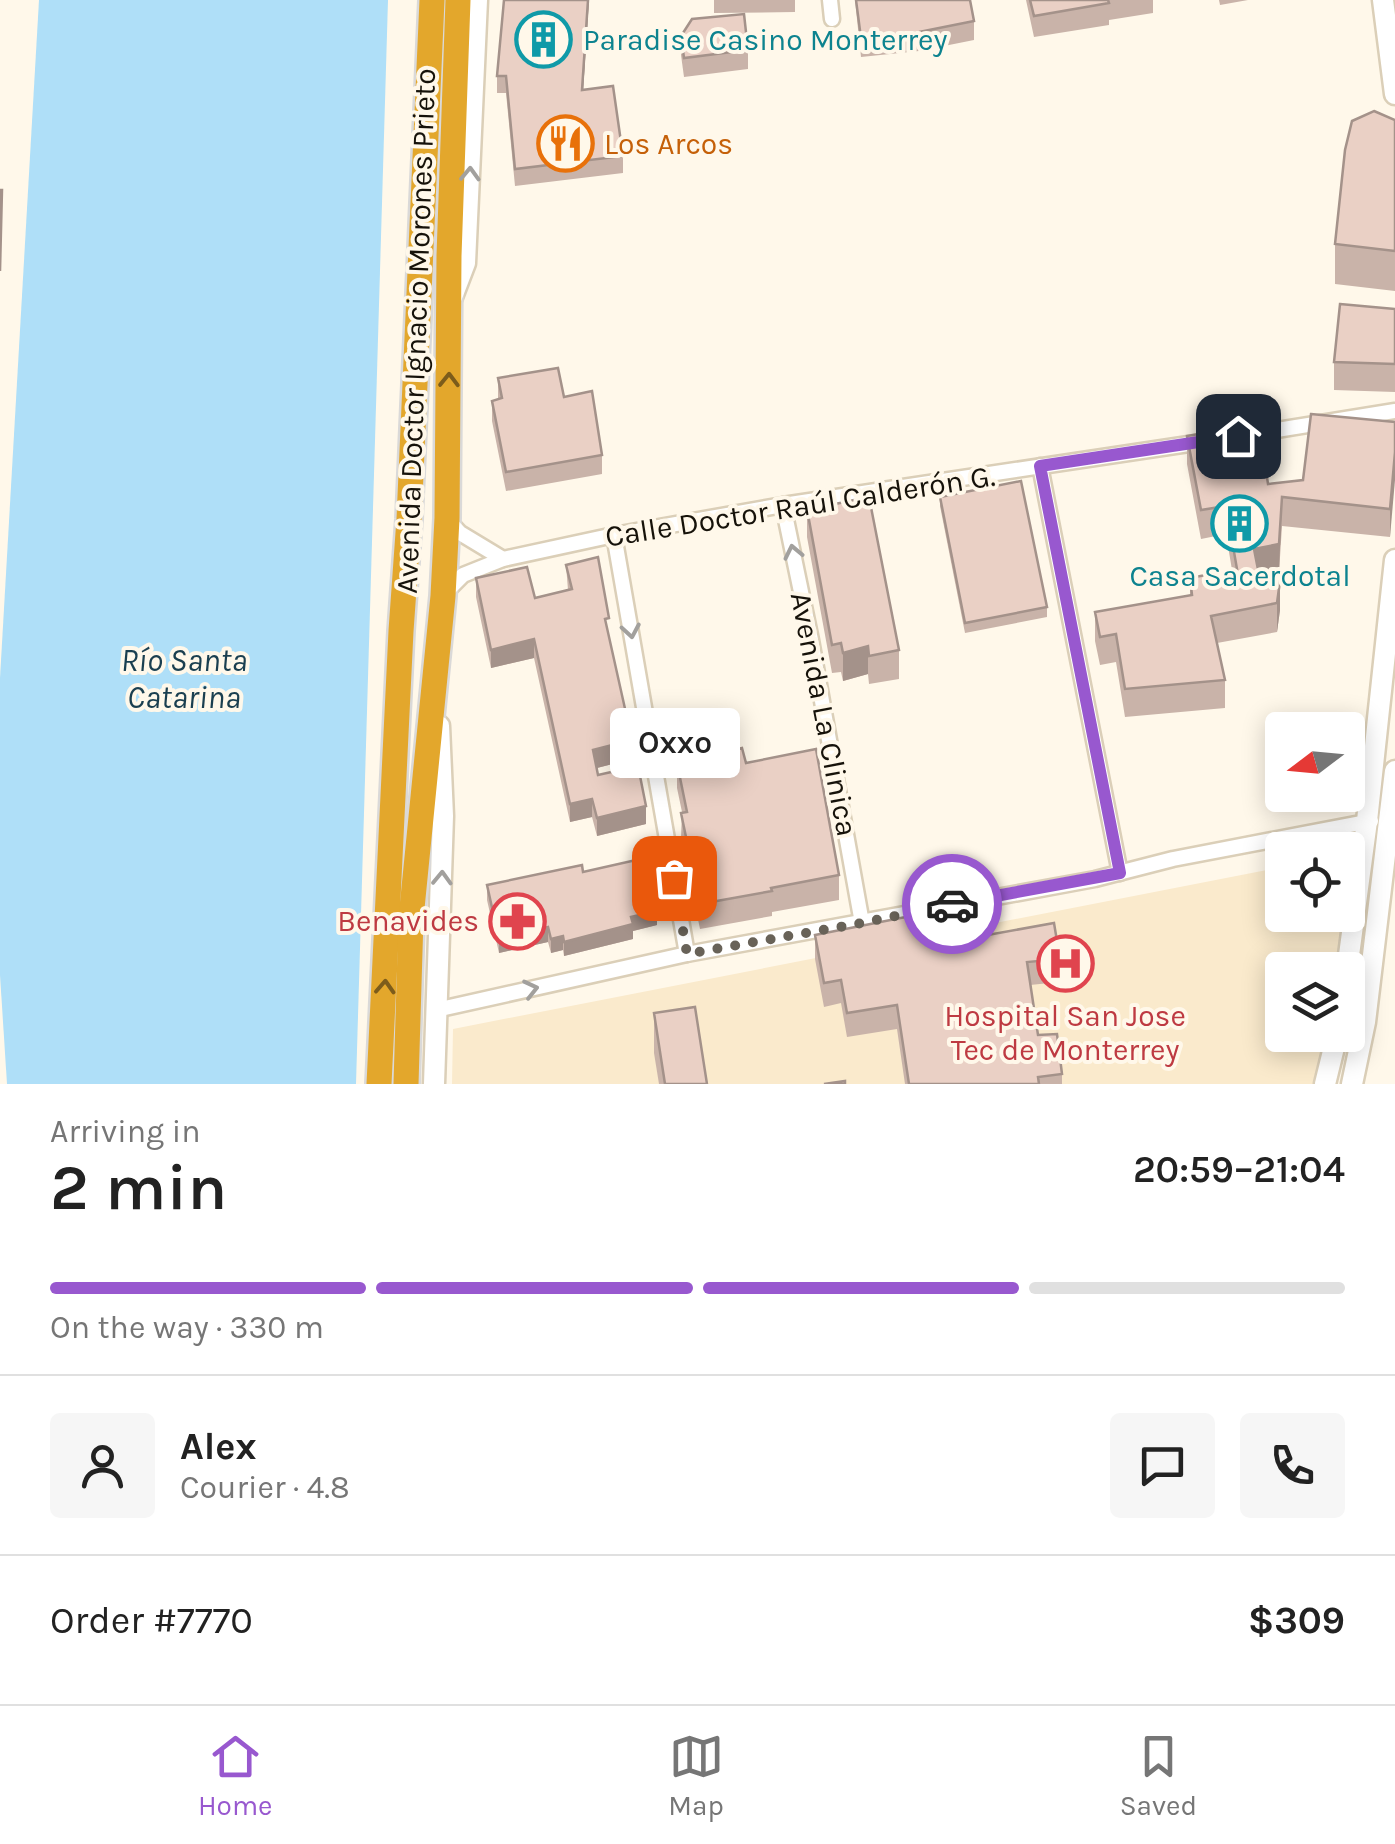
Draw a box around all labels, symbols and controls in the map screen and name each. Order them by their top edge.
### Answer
building icon: Paradise Casino Monterrey [514,10,574,70]
place label: Paradise Casino Monterrey [583,22,947,58]
street label: Avenida Doctor Ignacio Morones Prieto [389,68,443,594]
restaurant icon: Los Arcos [535,114,595,174]
place label: Los Arcos [604,126,733,162]
one-way arrow [459,165,480,181]
one-way arrow [438,371,460,386]
pin [1196,394,1281,479]
icon: home [1211,409,1266,464]
street label: Calle Doctor Raúl Calderón G. [603,457,997,555]
building icon: Casa Sacerdotal [1210,493,1270,553]
one-way arrow [783,544,804,561]
place label: Casa Sacerdotal [1129,558,1351,594]
street label: Avenida La Clinica [783,589,865,839]
one-way arrow [620,623,641,639]
water label: Río Santa Catarina [121,642,247,716]
callout: Oxxo [609,708,739,778]
north arrow [1265,712,1365,812]
map controls [1265,712,1365,1052]
text: Oxxo [638,724,712,761]
button: locate [1265,832,1365,932]
pin [632,836,717,921]
icon: bag [647,851,702,906]
courier [902,854,1002,954]
one-way arrow [431,869,452,885]
icon: car [925,877,980,932]
pharmacy icon: Benavides [488,891,548,951]
place label: Benavides [337,903,479,939]
hospital icon: Hospital San Jose Tec de Monterrey [1035,934,1095,994]
button: layers [1265,952,1365,1052]
one-way arrow [374,978,395,994]
one-way arrow [523,979,540,1000]
place label: Hospital San Jose Tec de Monterrey [944,998,1186,1068]
text: Arriving in [50,1113,201,1150]
text: 20:59–21:04 [1133,1147,1345,1192]
text: 2 min [50,1149,227,1225]
text: On the way · 330 m [50,1309,324,1346]
button: person [50,1413,155,1518]
button: chat [1110,1413,1215,1518]
button: phone [1240,1413,1345,1518]
text: Alex [180,1424,257,1469]
text: Courier · 4.8 [180,1469,350,1506]
text: Order #7770 [50,1598,253,1643]
text: $309 [1248,1598,1345,1643]
tab: Home [198,1729,273,1822]
tab: Map [668,1729,724,1822]
tab: Saved [1120,1729,1197,1822]

